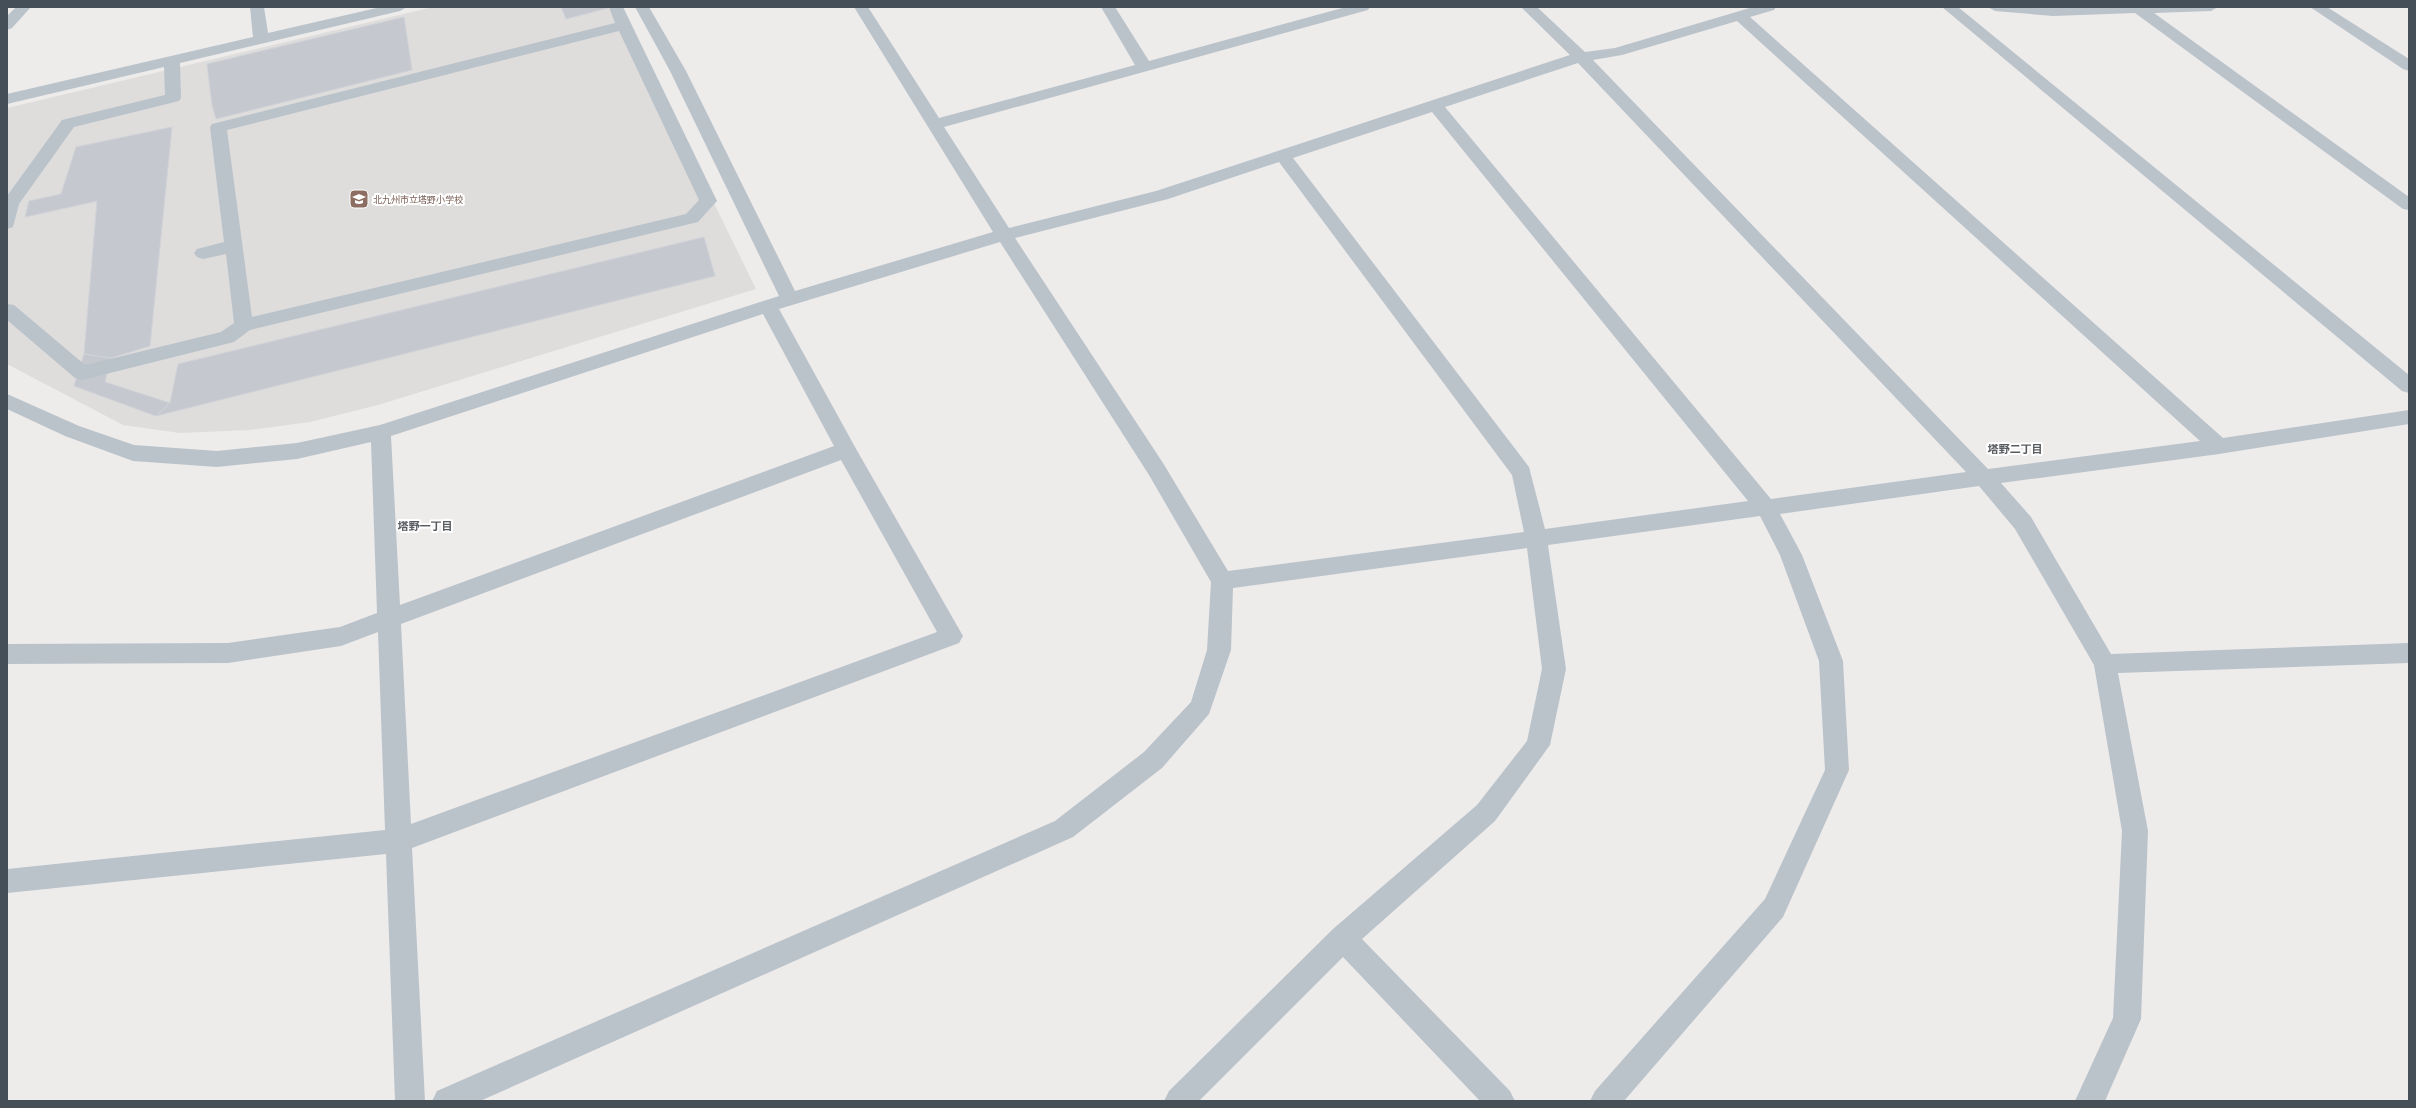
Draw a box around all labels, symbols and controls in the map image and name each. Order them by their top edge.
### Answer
school or university icon: 北九州市立塔野小学校 [348,188,370,210]
place label: 北九州市立塔野小学校 [373,194,463,205]
district label: 塔野二丁目 [1988,442,2043,455]
district label: 塔野一丁目 [398,519,453,532]

